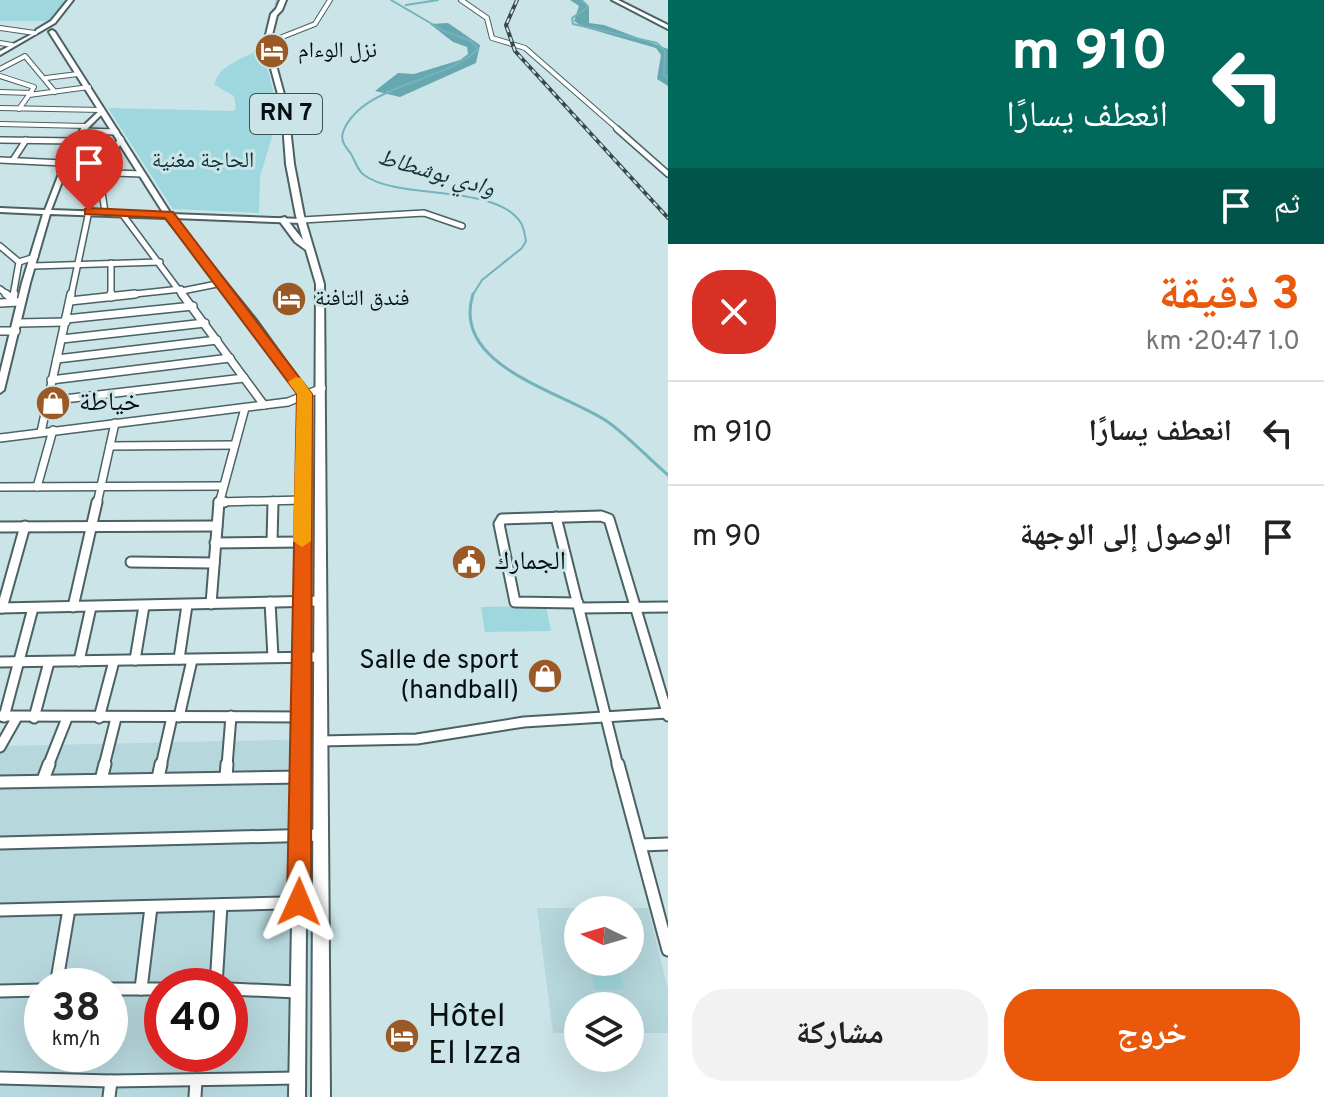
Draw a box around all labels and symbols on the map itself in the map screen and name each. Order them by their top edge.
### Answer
hotel icon: نزل الوءام [253,32,291,70]
place label: نزل الوءام [298,38,377,65]
road number: RN 7 [250,94,322,134]
pin [55,129,123,211]
water label: وادي بوشطاط [373,143,498,207]
park label: الحاجة مغنية [152,148,254,175]
hotel icon: فندق التافنة [270,280,308,318]
place label: فندق التافنة [315,286,410,313]
shop icon: خياطة [34,384,72,422]
place label: خياطة [79,387,140,420]
public building icon: الجمارك [450,543,488,581]
place label: الجمارك [495,546,566,579]
place label: Salle de sport (handball) [359,645,519,708]
shop icon: Salle de sport (handball) [526,657,564,695]
position arrow [257,860,341,944]
north arrow [564,896,644,976]
speed limit sign: 40 [144,968,248,1072]
place label: Hôtel El Izza [428,998,521,1075]
hotel icon: Hôtel El Izza [383,1017,421,1055]

